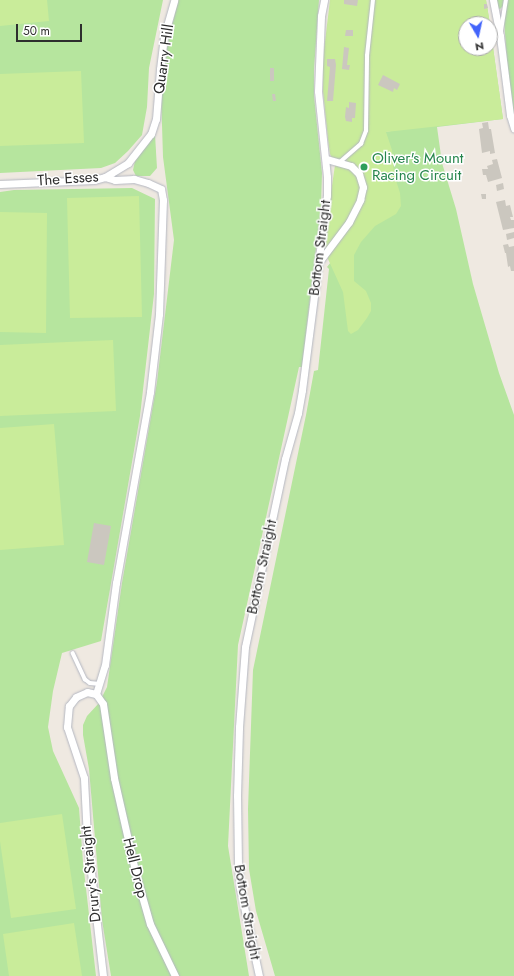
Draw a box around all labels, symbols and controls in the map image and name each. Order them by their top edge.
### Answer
scale bar [18,16,84,42]
north arrow [458,16,498,56]
text: 50 m [23,22,50,40]
street label: Quarry Hill [150,23,178,95]
text: N [474,38,485,55]
place label: Oliver's Mount Racing Circuit [372,149,463,184]
marker: Oliver's Mount Racing Circuit [359,162,369,172]
street label: The Esses [37,168,99,190]
street label: Bottom Straight [305,199,335,297]
street label: Bottom Straight [243,518,281,616]
street label: Drury's Straight [77,825,105,923]
street label: Hell Drop [119,836,151,900]
street label: Bottom Straight [230,863,264,961]

